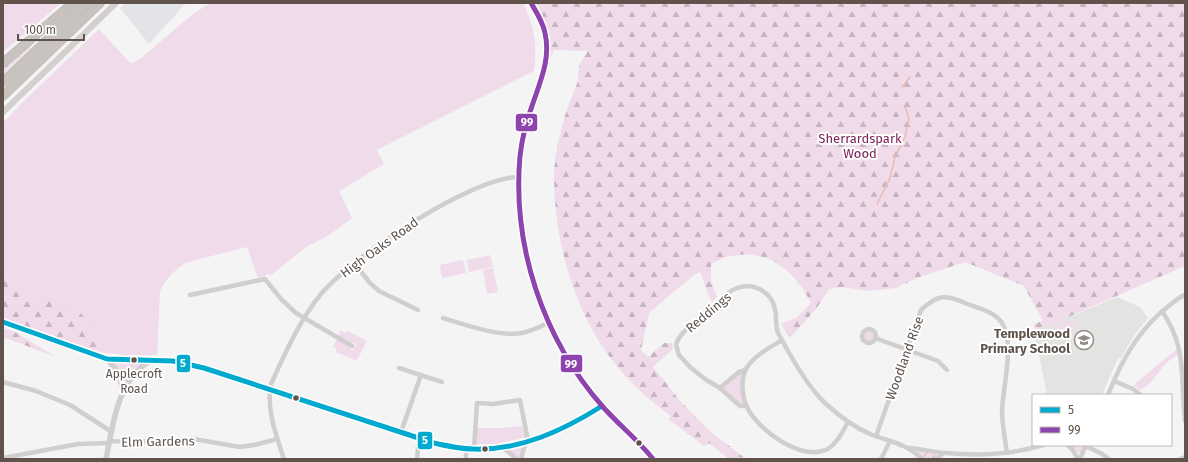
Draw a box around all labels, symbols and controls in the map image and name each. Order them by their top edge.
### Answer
scale bar [18,16,84,42]
text: 100 m [24,23,56,37]
line badge: 99 [515,113,538,132]
text: 99 [521,116,533,129]
park label: Sherrardspark Wood [818,131,902,161]
street label: High Oaks Road [338,214,421,281]
street label: Reddings [683,289,734,336]
street label: Woodland Rise [882,314,927,402]
place label: Templewood Primary School [980,326,1070,356]
school or university icon: Templewood Primary School [1073,329,1095,351]
line badge: 5 [176,354,191,373]
line badge: 99 [560,354,583,373]
marker: Applecroft Road [129,355,139,365]
text: 5 [180,357,186,370]
text: 99 [565,358,577,371]
place label: Applecroft Road [106,367,163,396]
unlabelled marker [291,393,301,403]
legend [1032,394,1172,446]
text: 5 [1068,403,1074,417]
text: 99 [1068,423,1081,437]
line badge: 5 [417,431,433,450]
street label: Elm Gardens [121,433,195,450]
text: 5 [422,434,428,447]
unlabelled marker [634,438,644,448]
unlabelled marker [480,444,490,454]

